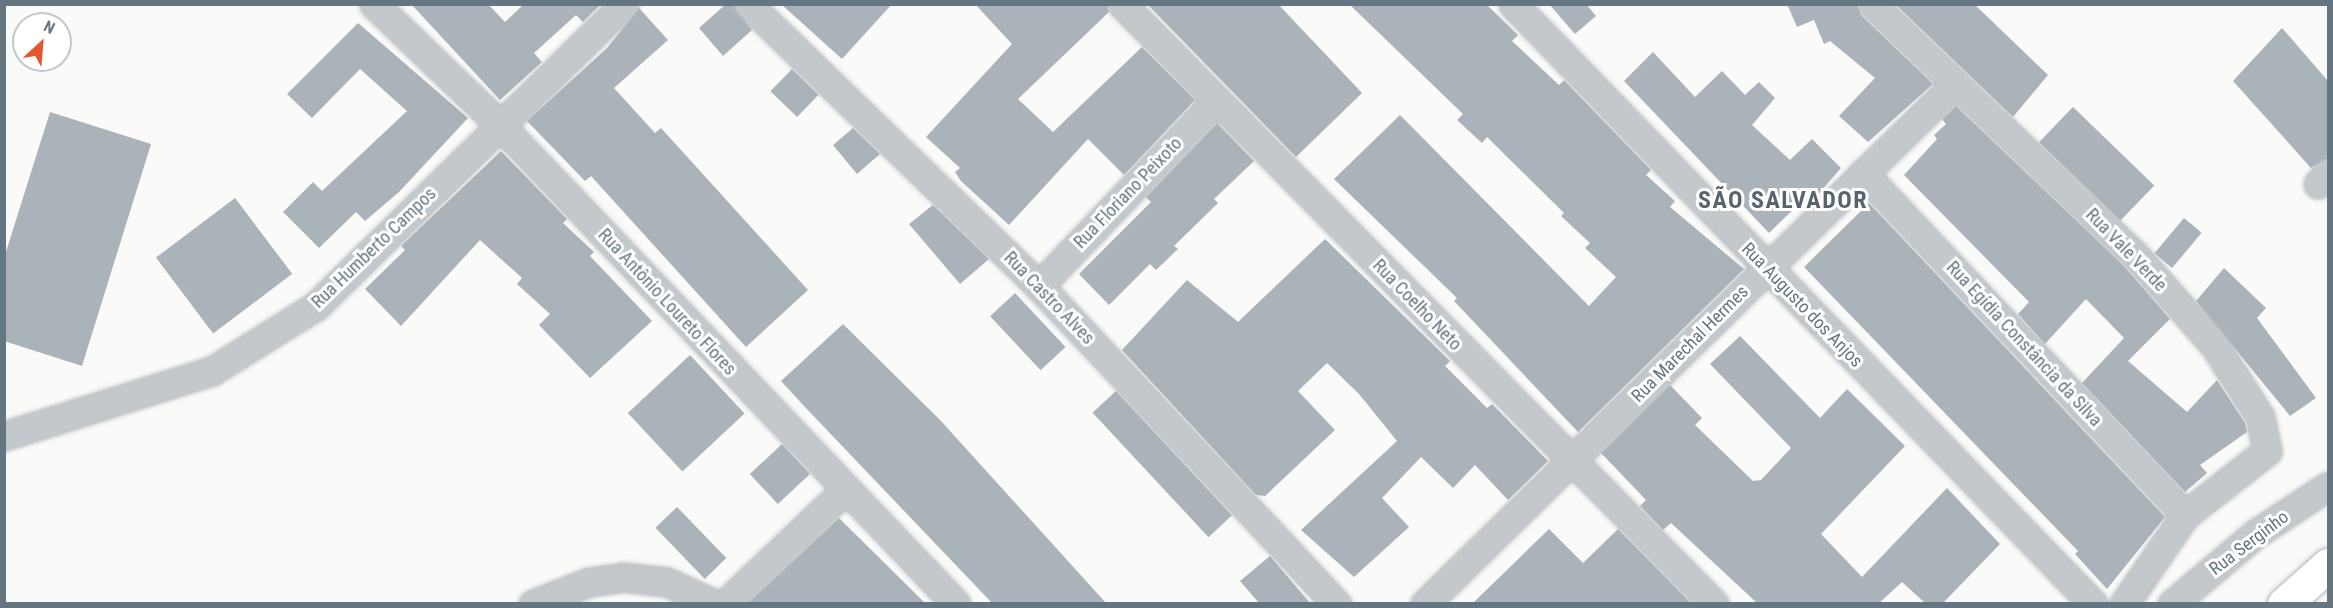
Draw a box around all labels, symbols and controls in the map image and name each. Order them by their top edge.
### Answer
north arrow [12,12,72,72]
text: N [41,16,58,38]
street label: Rua Floriano Peixoto [1069,133,1187,253]
street label: Rua Humberto Campos [307,183,441,313]
district label: SÃO SALVADOR [1698,187,1868,215]
street label: Rua Vale Verde [2081,204,2171,296]
street label: Rua Antônio Loureto Flores [593,224,741,380]
street label: Rua Augusto dos Anjos [1737,238,1867,372]
street label: Rua Castro Alves [999,247,1099,349]
street label: Rua Coelho Neto [1368,255,1466,355]
street label: Rua Egídia Constância da Silva [1942,257,2106,431]
street label: Rua Marechal Hermes [1627,281,1753,407]
street label: Rua Serginho [2205,506,2293,580]

